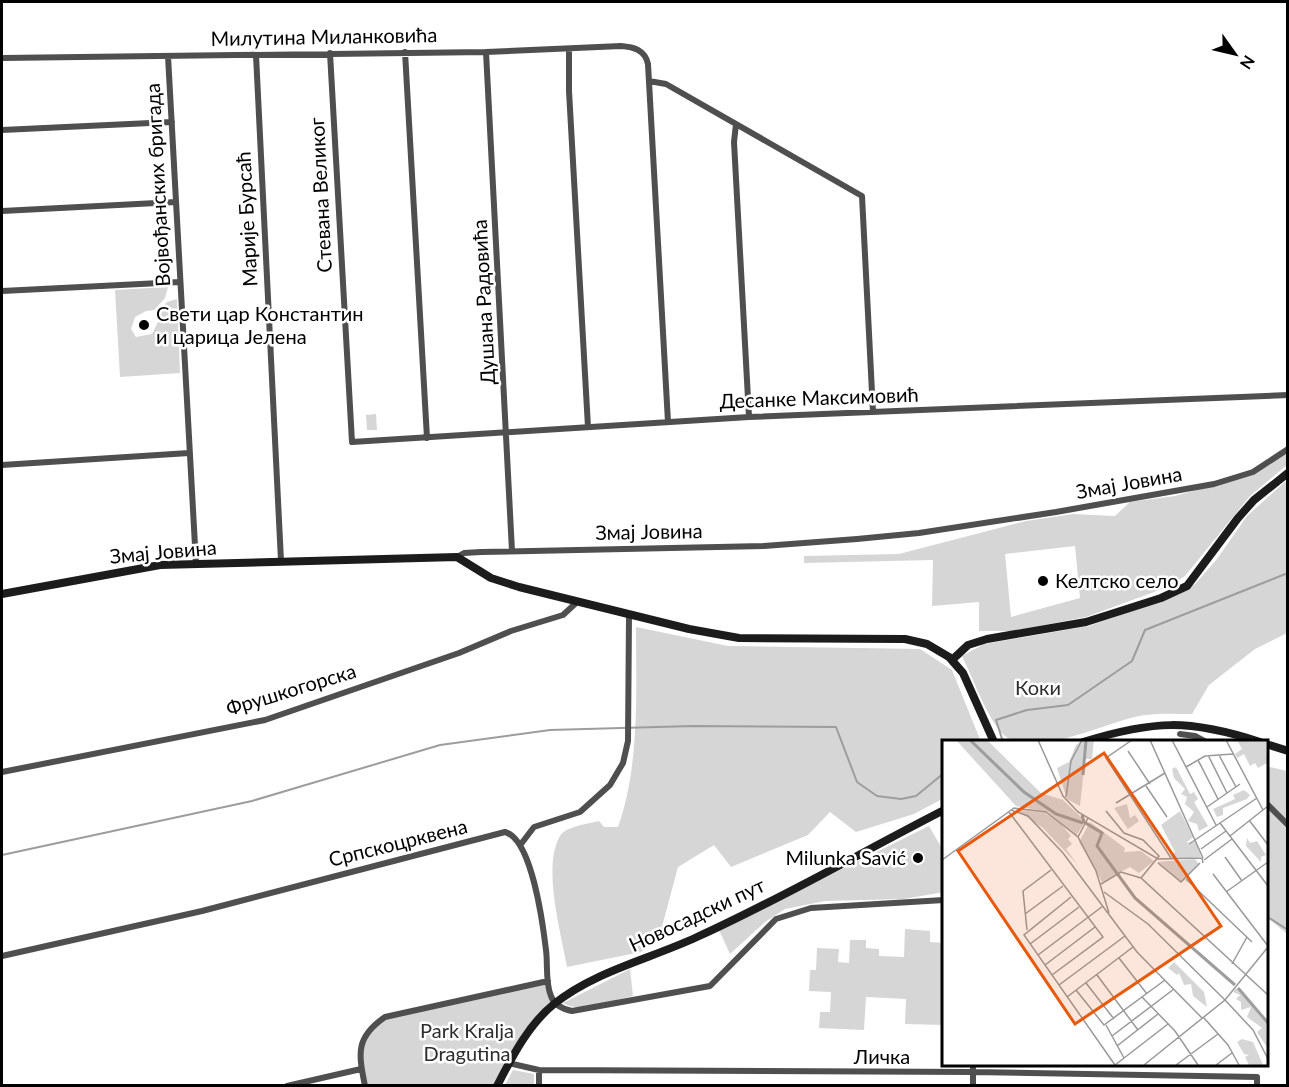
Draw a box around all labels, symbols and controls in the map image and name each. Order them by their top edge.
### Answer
street label: Милутина Миланковића [211,22,437,50]
north arrow [1205,24,1265,84]
text: N [1237,52,1259,73]
street label: Војвођанских бригада [140,83,174,287]
street label: Стевана Великог [304,117,336,273]
street label: Марије Бурсаћ [230,151,262,287]
street label: Душана Радовића [467,219,499,385]
place label: Свети цар Константин и царица Јелена [156,301,364,348]
marker: Свети цар Константин и царица Јелена [137,318,151,332]
street label: Десанке Максимовић [719,382,919,412]
street label: Змај Јовина [1074,461,1184,503]
street label: Змај Јовина [595,518,703,544]
street label: Змај Јовина [108,534,217,568]
place label: Келтско село [1055,568,1179,592]
marker: Келтско село [1036,574,1050,588]
street label: Фрушкогорска [223,658,359,720]
park label: Коки [1015,675,1061,699]
inset map [942,740,1268,1066]
street label: Српскоцрквена [326,813,470,871]
place label: Milunka Savić [785,845,906,869]
marker: Milunka Savić [911,851,925,865]
street label: Новосадски пут [625,872,768,956]
park label: Park Kralja Dragutina [420,1018,514,1065]
street label: Личка [853,1044,910,1068]

